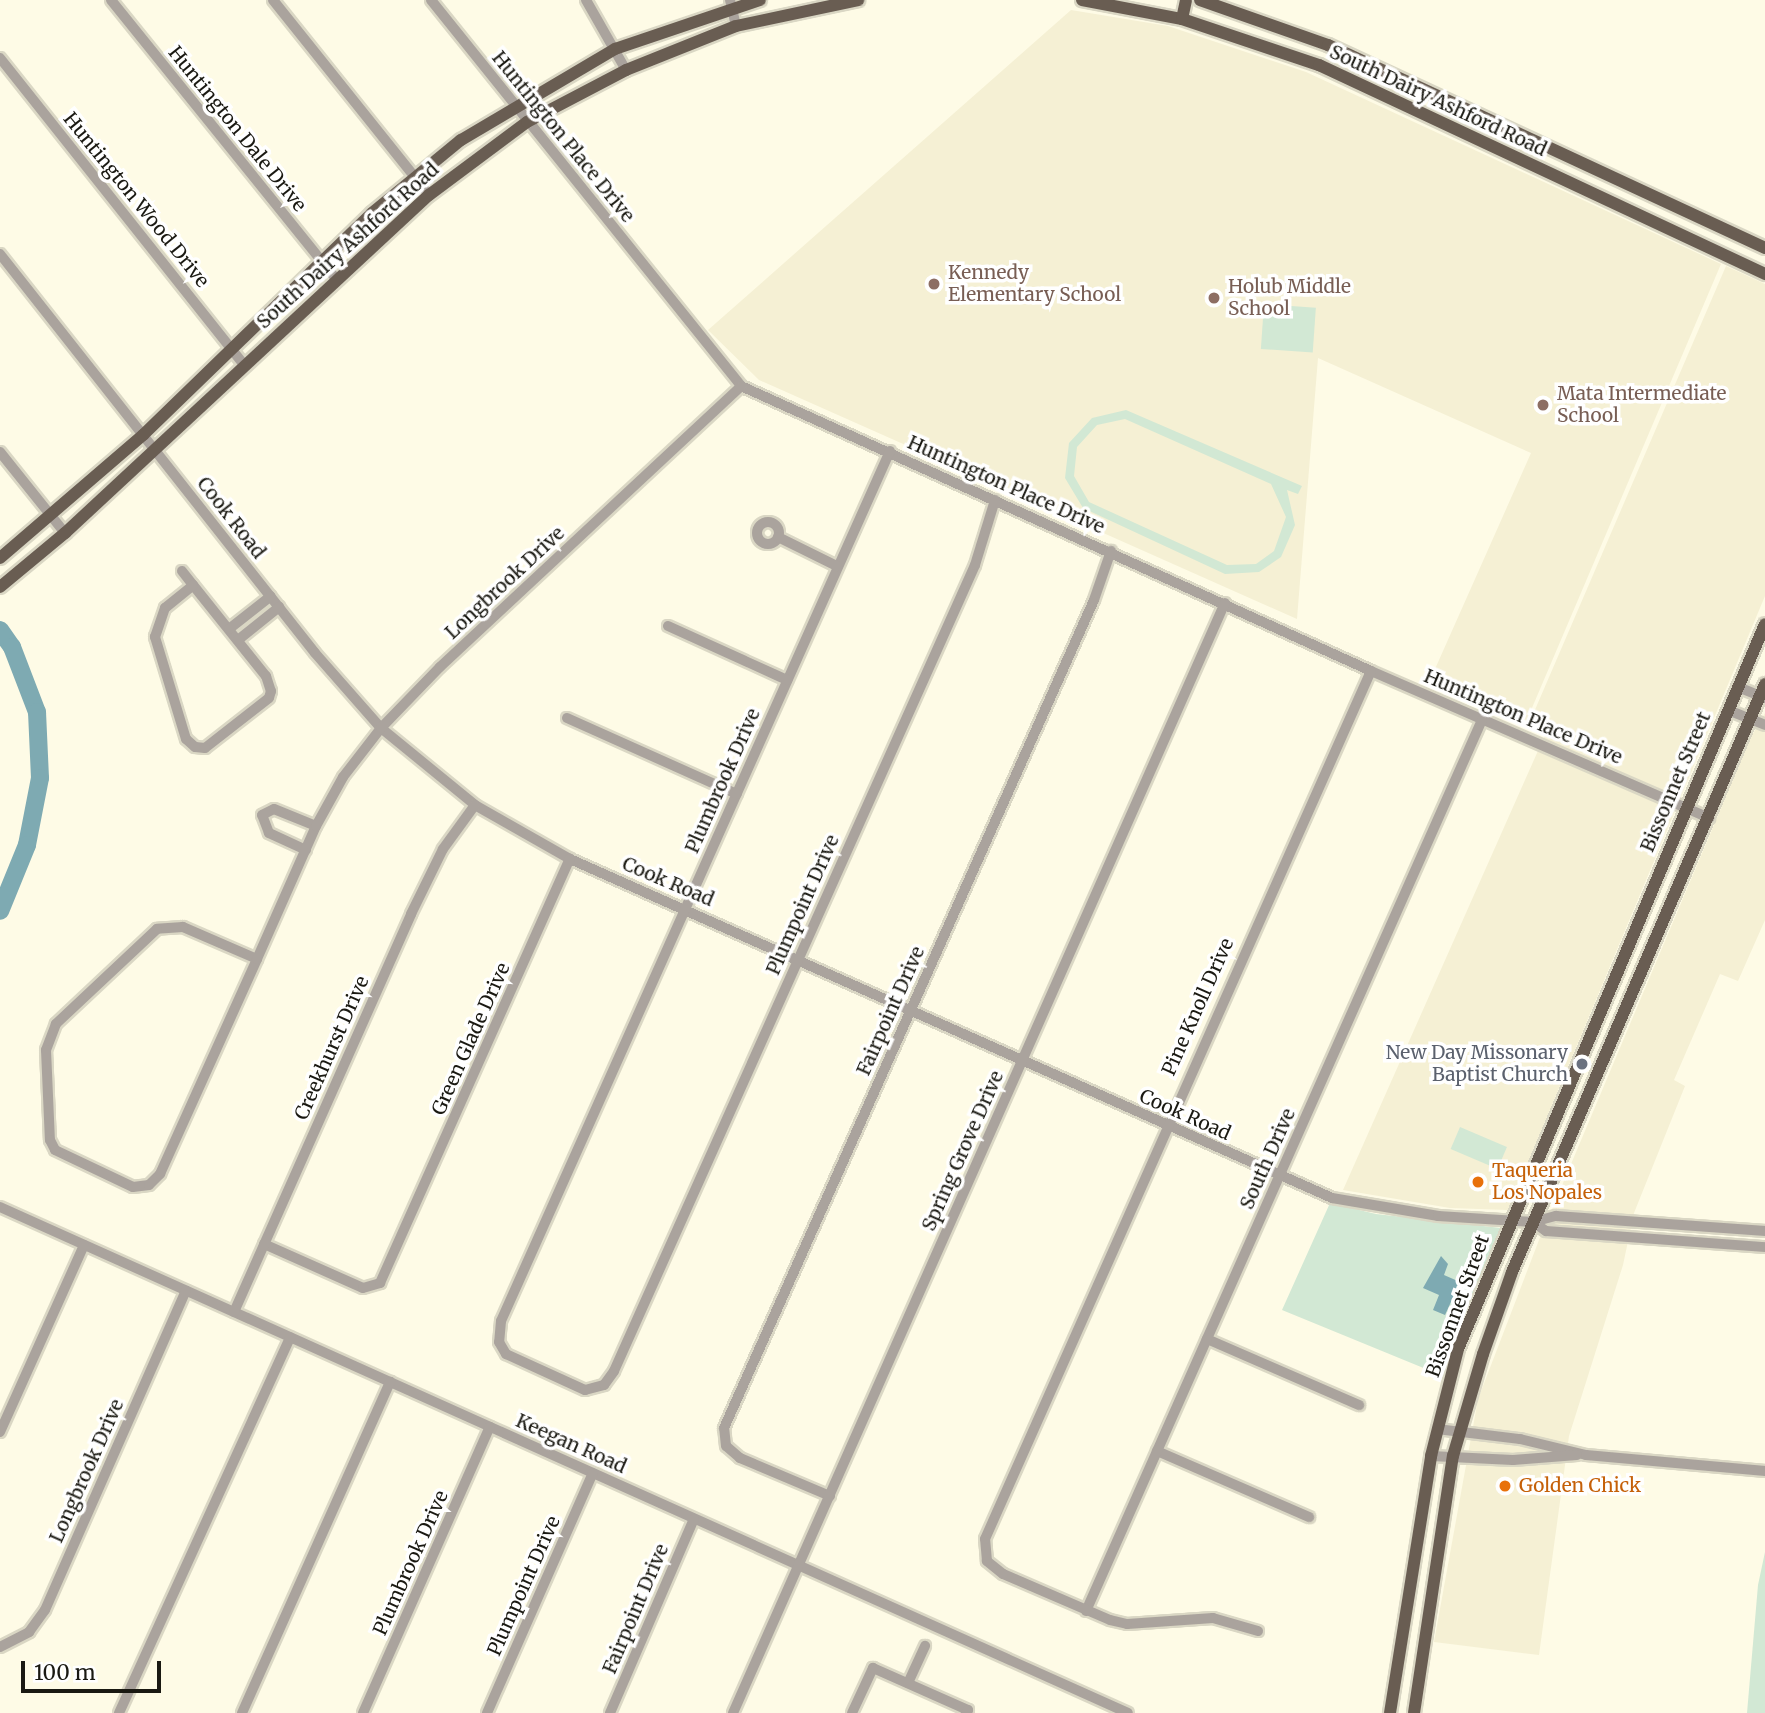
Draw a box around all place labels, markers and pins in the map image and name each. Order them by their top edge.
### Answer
place label: Kennedy Elementary School [948,262,1121,306]
marker: Kennedy Elementary School [926,276,942,292]
place label: Holub Middle School [1228,276,1351,320]
marker: Holub Middle School [1206,290,1222,306]
place label: Mata Intermediate School [1557,383,1726,427]
marker: Mata Intermediate School [1535,397,1551,413]
place label: New Day Missonary Baptist Church [1386,1042,1568,1086]
marker: New Day Missonary Baptist Church [1574,1056,1590,1072]
place label: Taqueria Los Nopales [1492,1160,1602,1204]
marker: Taqueria Los Nopales [1470,1174,1486,1190]
place label: Golden Chick [1519,1475,1641,1497]
marker: Golden Chick [1497,1478,1513,1494]

